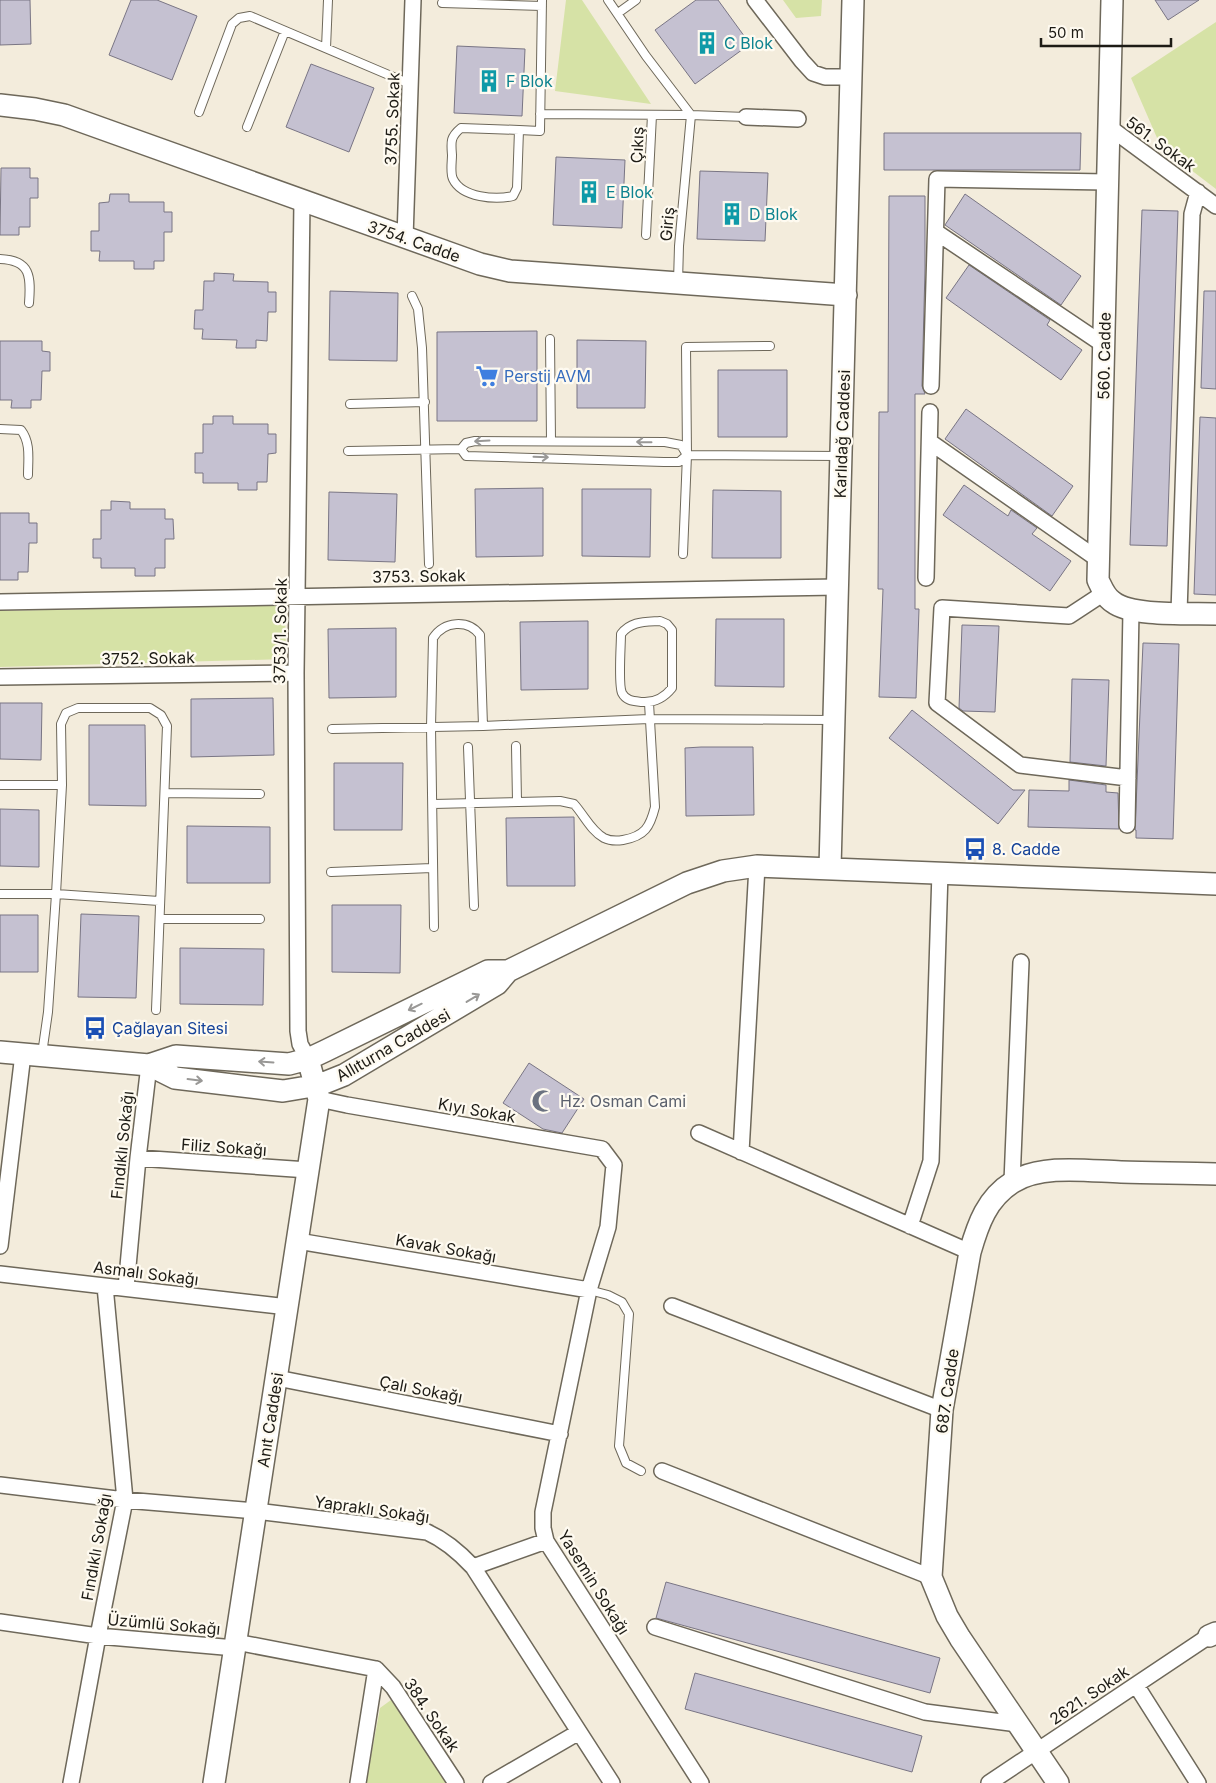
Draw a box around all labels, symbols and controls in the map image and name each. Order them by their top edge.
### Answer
scale bar [1041,15,1171,47]
text: 50 m [1048,23,1084,42]
building icon: C Blok [694,30,720,56]
place label: C Blok [724,33,773,53]
building icon: F Blok [476,68,502,94]
place label: F Blok [506,71,553,91]
street label: 3755. Sokak [380,72,404,166]
street label: 561. Sokak [1122,112,1200,176]
street label: Çıkış [626,126,648,164]
building icon: E Blok [576,179,602,205]
place label: E Blok [606,182,653,202]
building icon: D Blok [719,201,745,227]
place label: D Blok [749,204,798,224]
street label: Giriş [656,206,678,242]
street label: 3754. Cadde [365,216,463,266]
street label: 560. Cadde [1093,312,1115,400]
supermarket icon: Perstij AVM [474,363,500,389]
place label: Perstij AVM [504,366,591,386]
street label: Karlıdağ Caddesi [830,369,854,499]
one-way arrow [474,436,490,446]
one-way arrow [636,437,652,447]
one-way arrow [533,452,549,462]
street label: 3753. Sokak [372,565,466,587]
street label: 3753/1. Sokak [269,578,291,684]
street label: 3752. Sokak [101,647,195,669]
bus stop icon: 8. Cadde [962,836,988,862]
place label: 8. Cadde [992,839,1060,859]
one-way arrow [465,993,479,1003]
one-way arrow [408,1002,423,1012]
street label: Allıturna Caddesi [332,1004,454,1086]
bus stop icon: Çağlayan Sitesi [82,1015,108,1041]
place label: Çağlayan Sitesi [112,1018,228,1038]
one-way arrow [258,1057,274,1066]
one-way arrow [186,1075,202,1085]
mosque icon: Hz. Osman Cami [530,1088,556,1114]
street label: Fındıklı Sokağı [106,1090,138,1200]
place label: Hz. Osman Cami [560,1091,686,1111]
street label: Kıyı Sokak [437,1093,518,1127]
street label: Filiz Sokağı [181,1134,267,1160]
street label: Kavak Sokağı [394,1229,498,1267]
street label: Asmalı Sokağı [92,1257,200,1289]
street label: 687. Cadde [931,1347,963,1435]
street label: Anıt Caddesi [253,1371,287,1469]
street label: Çalı Sokağı [378,1371,464,1407]
street label: Yapraklı Sokağı [313,1491,431,1527]
street label: Fındıklı Sokağı [77,1492,115,1602]
street label: Yasemin Sokağı [554,1526,634,1638]
street label: Üzümlü Sokağı [107,1609,221,1639]
street label: 2621. Sokak [1045,1661,1133,1729]
street label: 384. Sokak [400,1674,464,1756]

